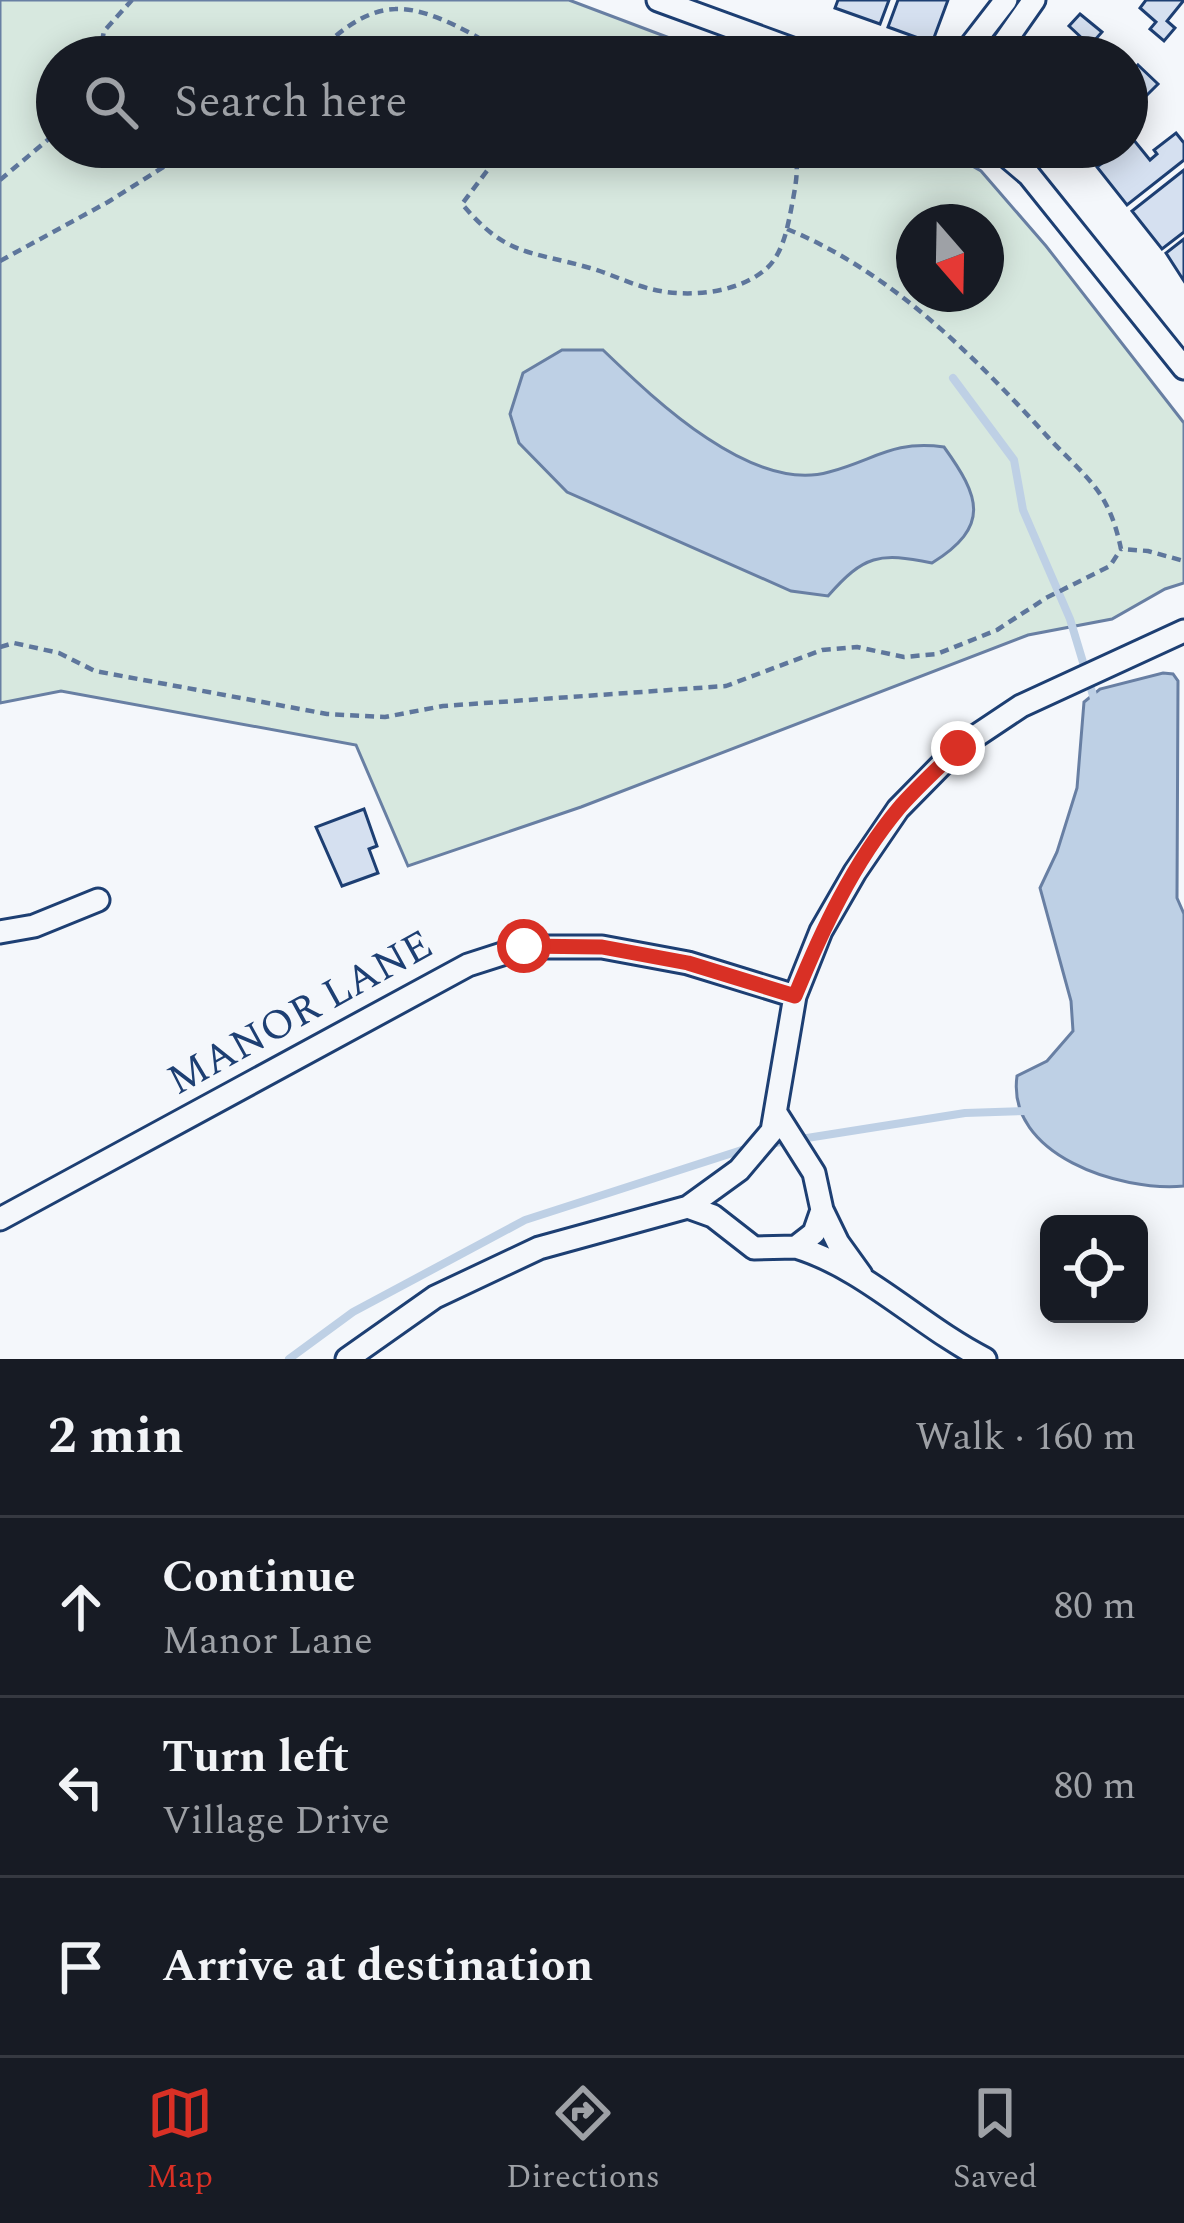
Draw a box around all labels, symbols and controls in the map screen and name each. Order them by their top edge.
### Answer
search box [36,36,1148,168]
text: Search here [174,68,407,137]
icon: search [78,69,144,135]
north arrow [896,204,1004,312]
route end [931,721,985,775]
street label: MANOR LANE [156,914,444,1112]
route start [497,919,551,973]
map controls [1040,1215,1148,1323]
button: locate [1040,1215,1148,1323]
text: 2 min [48,1398,184,1476]
text: Walk · 160 m [915,1408,1136,1467]
text: Continue [162,1543,355,1612]
icon: ahead [48,1574,114,1640]
text: 80 m [1054,1577,1136,1636]
text: Manor Lane [162,1612,373,1671]
text: Turn left [162,1723,349,1792]
icon: left [48,1754,114,1820]
text: 80 m [1054,1757,1136,1816]
text: Village Drive [162,1792,390,1851]
text: Arrive at destination [162,1932,593,2001]
icon: arrive [48,1934,114,2000]
tab: Map [146,2080,213,2202]
tab: Directions [506,2080,660,2202]
tab: Saved [953,2080,1038,2202]

